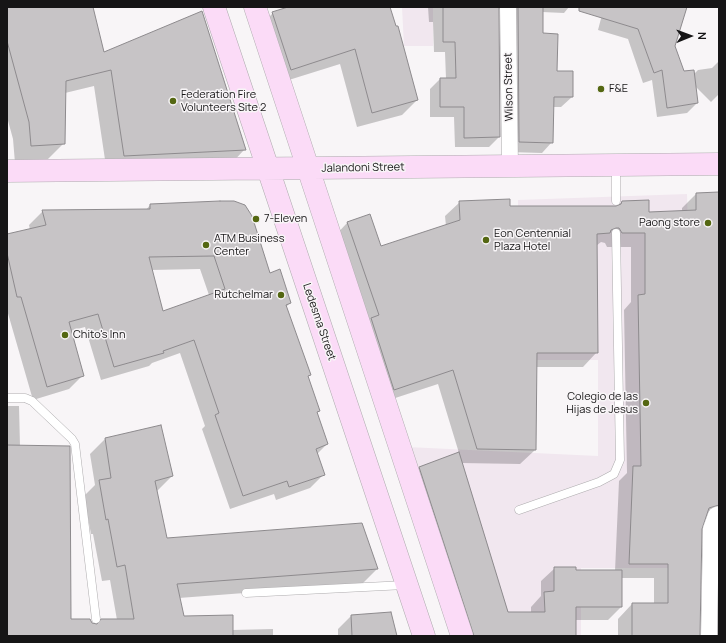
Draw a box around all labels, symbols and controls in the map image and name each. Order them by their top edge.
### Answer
north arrow [670,16,710,56]
text: N [695,32,710,40]
street label: Wilson Street [502,53,516,121]
place label: F&E [609,82,628,96]
marker: F&E [596,84,606,94]
place label: Federation Fire Volunteers Site 2 [181,88,266,114]
marker: Federation Fire Volunteers Site 2 [168,96,178,106]
street label: Jalandoni Street [321,161,405,175]
place label: 7-Eleven [264,212,307,226]
marker: 7-Eleven [251,214,261,224]
place label: Paong store [639,216,700,230]
marker: Paong store [703,218,713,228]
place label: Eon Centennial Plaza Hotel [494,227,571,253]
place label: ATM Business Center [214,232,284,258]
marker: Eon Centennial Plaza Hotel [481,235,491,245]
marker: ATM Business Center [201,240,211,250]
street label: Ledesma Street [300,282,338,362]
place label: Rutchelmar [214,288,273,302]
marker: Rutchelmar [276,290,286,300]
place label: Chito's Inn [73,328,125,342]
marker: Chito's Inn [60,330,70,340]
place label: Colegio de las Hijas de Jesus [566,390,638,416]
marker: Colegio de las Hijas de Jesus [641,398,651,408]

